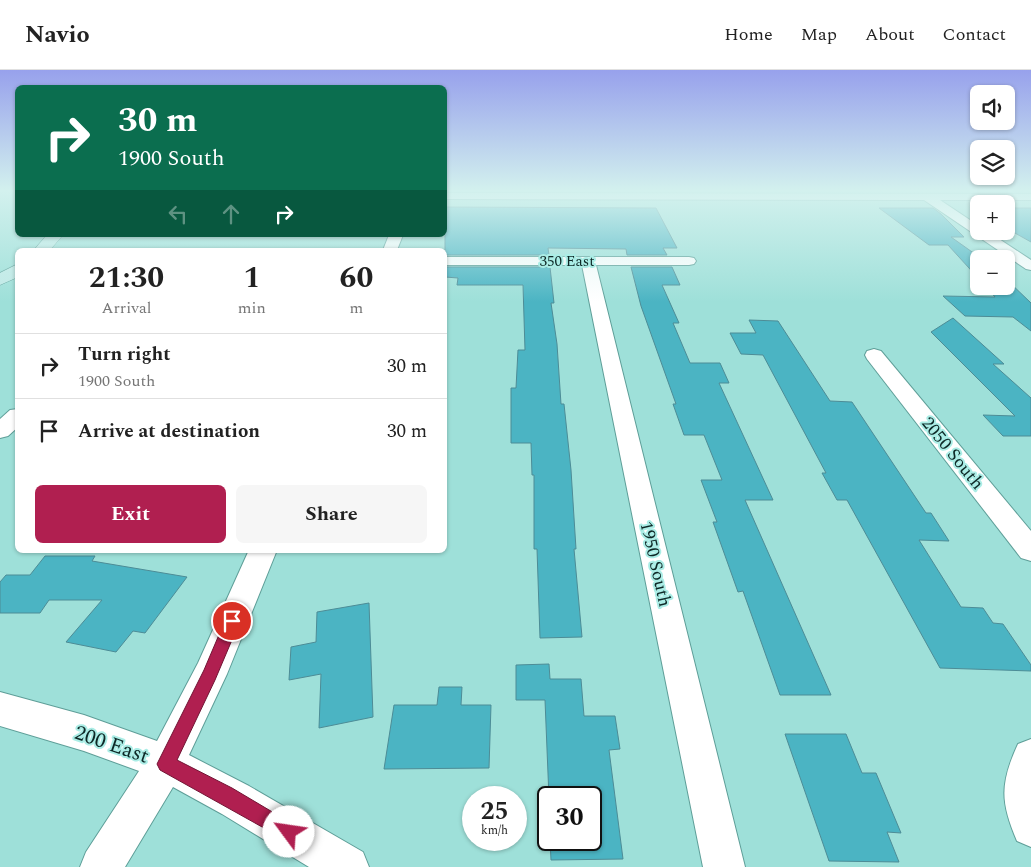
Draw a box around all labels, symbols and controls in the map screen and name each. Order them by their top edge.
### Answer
text: Navio [25,17,90,53]
text: Home [724,21,773,48]
text: Map [801,21,837,48]
text: About [865,21,915,48]
text: Contact [943,21,1006,48]
map controls [970,85,1015,295]
button: sound [970,85,1015,130]
text: 30 m [118,94,198,147]
icon: right [35,105,100,170]
button: layers [970,140,1015,185]
text: 1900 South [118,142,224,175]
button: + [970,195,1015,240]
icon: left [164,200,192,228]
icon: ahead [217,200,245,228]
icon: right [270,200,298,228]
street label: 350 East [539,250,595,273]
button: − [970,250,1015,295]
text: 21:30 [89,255,164,301]
text: 1 [243,255,260,301]
text: 60 [340,255,373,301]
text: Arrival [102,296,151,320]
text: min [238,296,266,320]
text: m [350,296,363,320]
text: Turn right [78,340,171,369]
icon: right [35,352,63,380]
text: 30 m [387,352,427,381]
text: 1900 South [78,369,155,393]
street label: 2050 South [915,411,991,496]
icon: arrive [35,417,63,445]
text: Arrive at destination [78,417,260,446]
text: 30 m [387,417,427,446]
button: Exit [35,485,226,543]
button: Share [236,485,427,543]
street label: 1950 South [633,519,678,610]
pin [211,600,253,642]
icon: arrive [218,607,246,635]
street label: 200 East [70,717,153,773]
speed limit sign: 30 [537,786,602,851]
text: 25 [480,793,509,831]
position arrow [262,805,314,857]
text: km/h [481,821,508,840]

